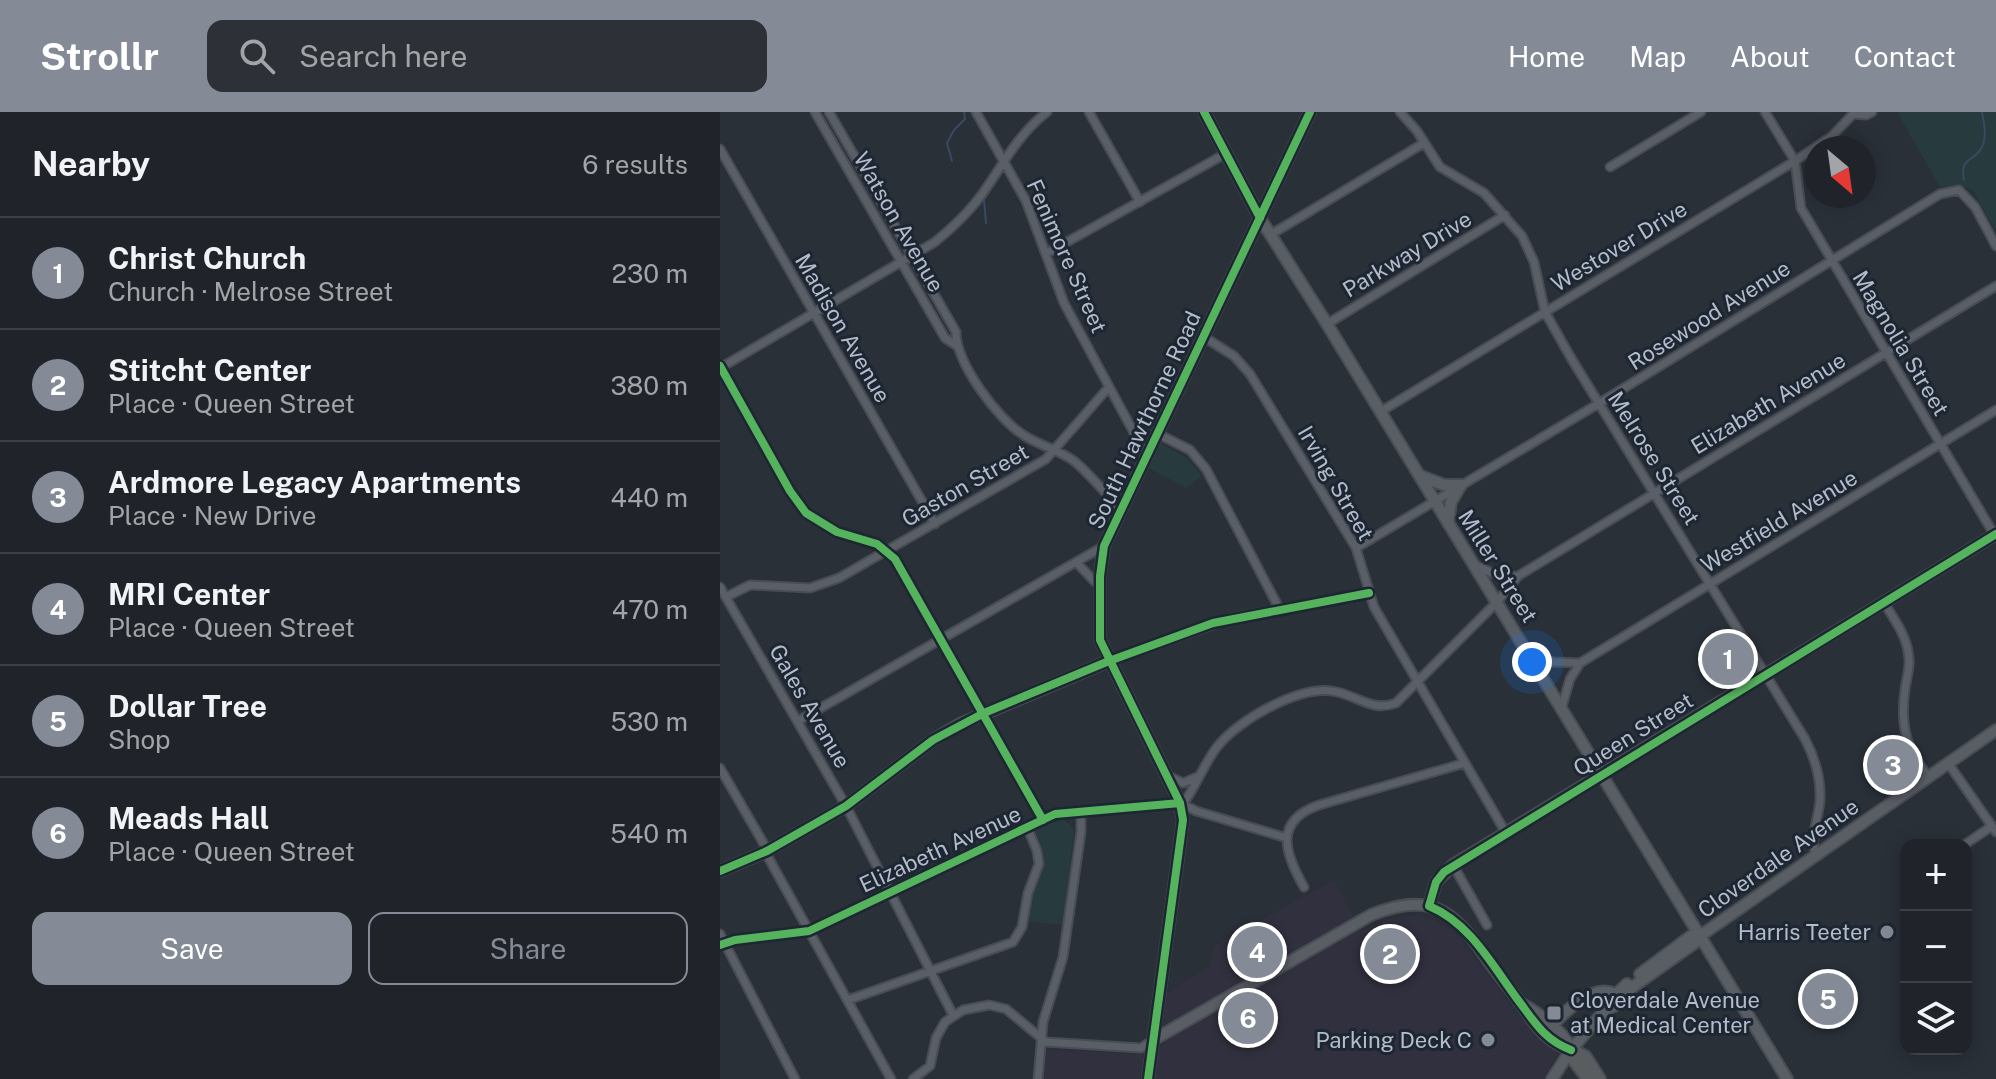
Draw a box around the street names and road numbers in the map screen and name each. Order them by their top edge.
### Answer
street label: Watson Avenue [848,147,950,297]
street label: Fenimore Street [1022,175,1112,337]
street label: Westover Drive [1546,195,1692,297]
street label: Parkway Drive [1338,205,1476,303]
street label: Madison Avenue [790,249,896,407]
street label: Rosewood Avenue [1623,255,1795,375]
street label: Magnolia Street [1848,266,1954,420]
street label: South Hawthorne Road [1082,307,1206,533]
street label: Elizabeth Avenue [1686,347,1850,459]
street label: Melrose Street [1603,387,1705,529]
street label: Irving Street [1293,421,1379,545]
street label: Gaston Street [897,438,1033,532]
street label: Westfield Avenue [1696,464,1862,578]
street label: Miller Street [1453,505,1543,627]
street label: Gales Avenue [764,639,856,773]
street label: Queen Street [1568,687,1698,781]
street label: Cloverdale Avenue [1693,793,1863,923]
street label: Elizabeth Avenue [855,800,1025,898]

